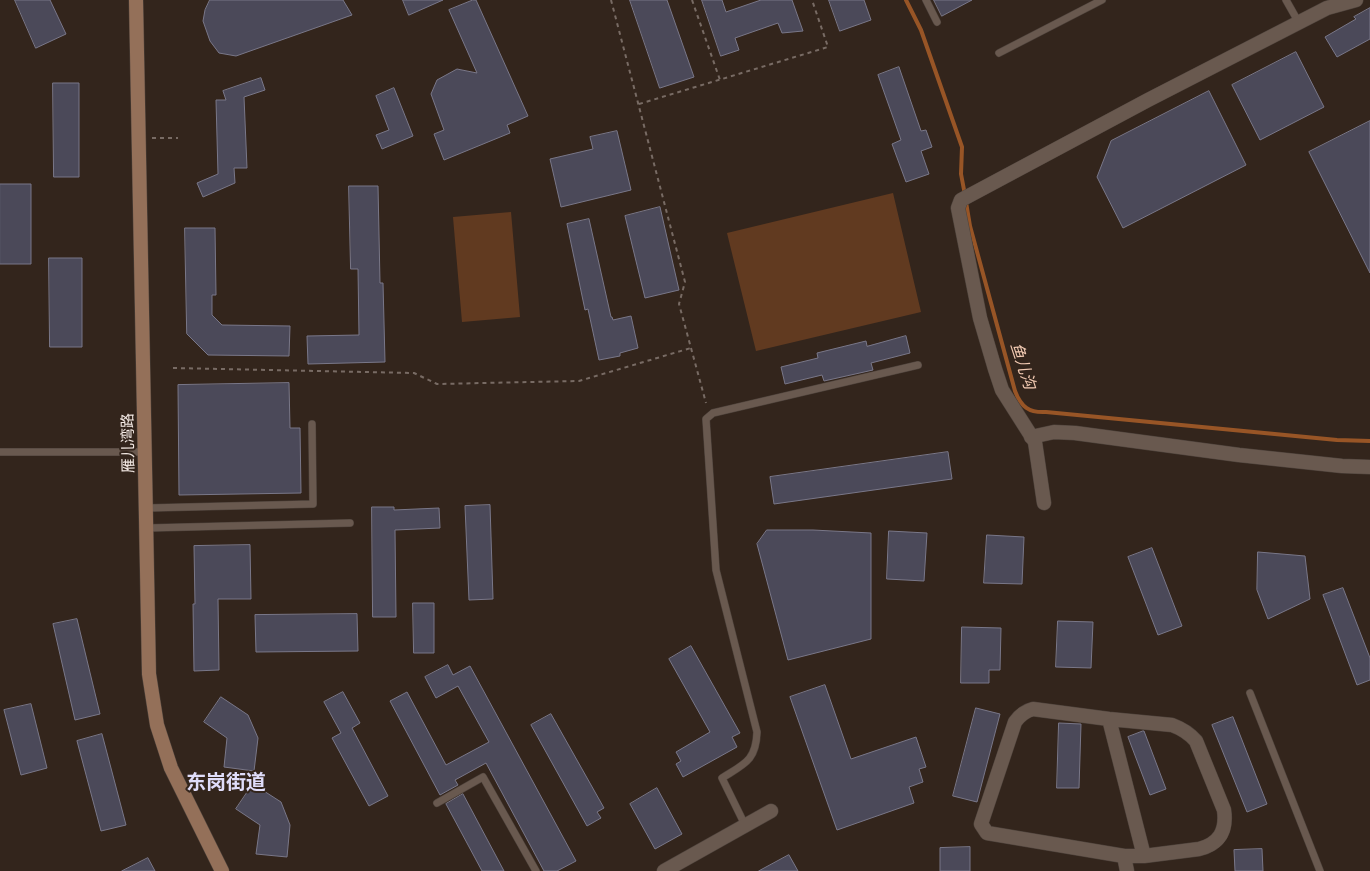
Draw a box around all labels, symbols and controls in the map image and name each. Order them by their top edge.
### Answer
water label: 鱼儿沟 [1005,340,1039,392]
street label: 雁儿湾路 [119,413,139,473]
district label: 东岗街道 [186,772,266,796]

